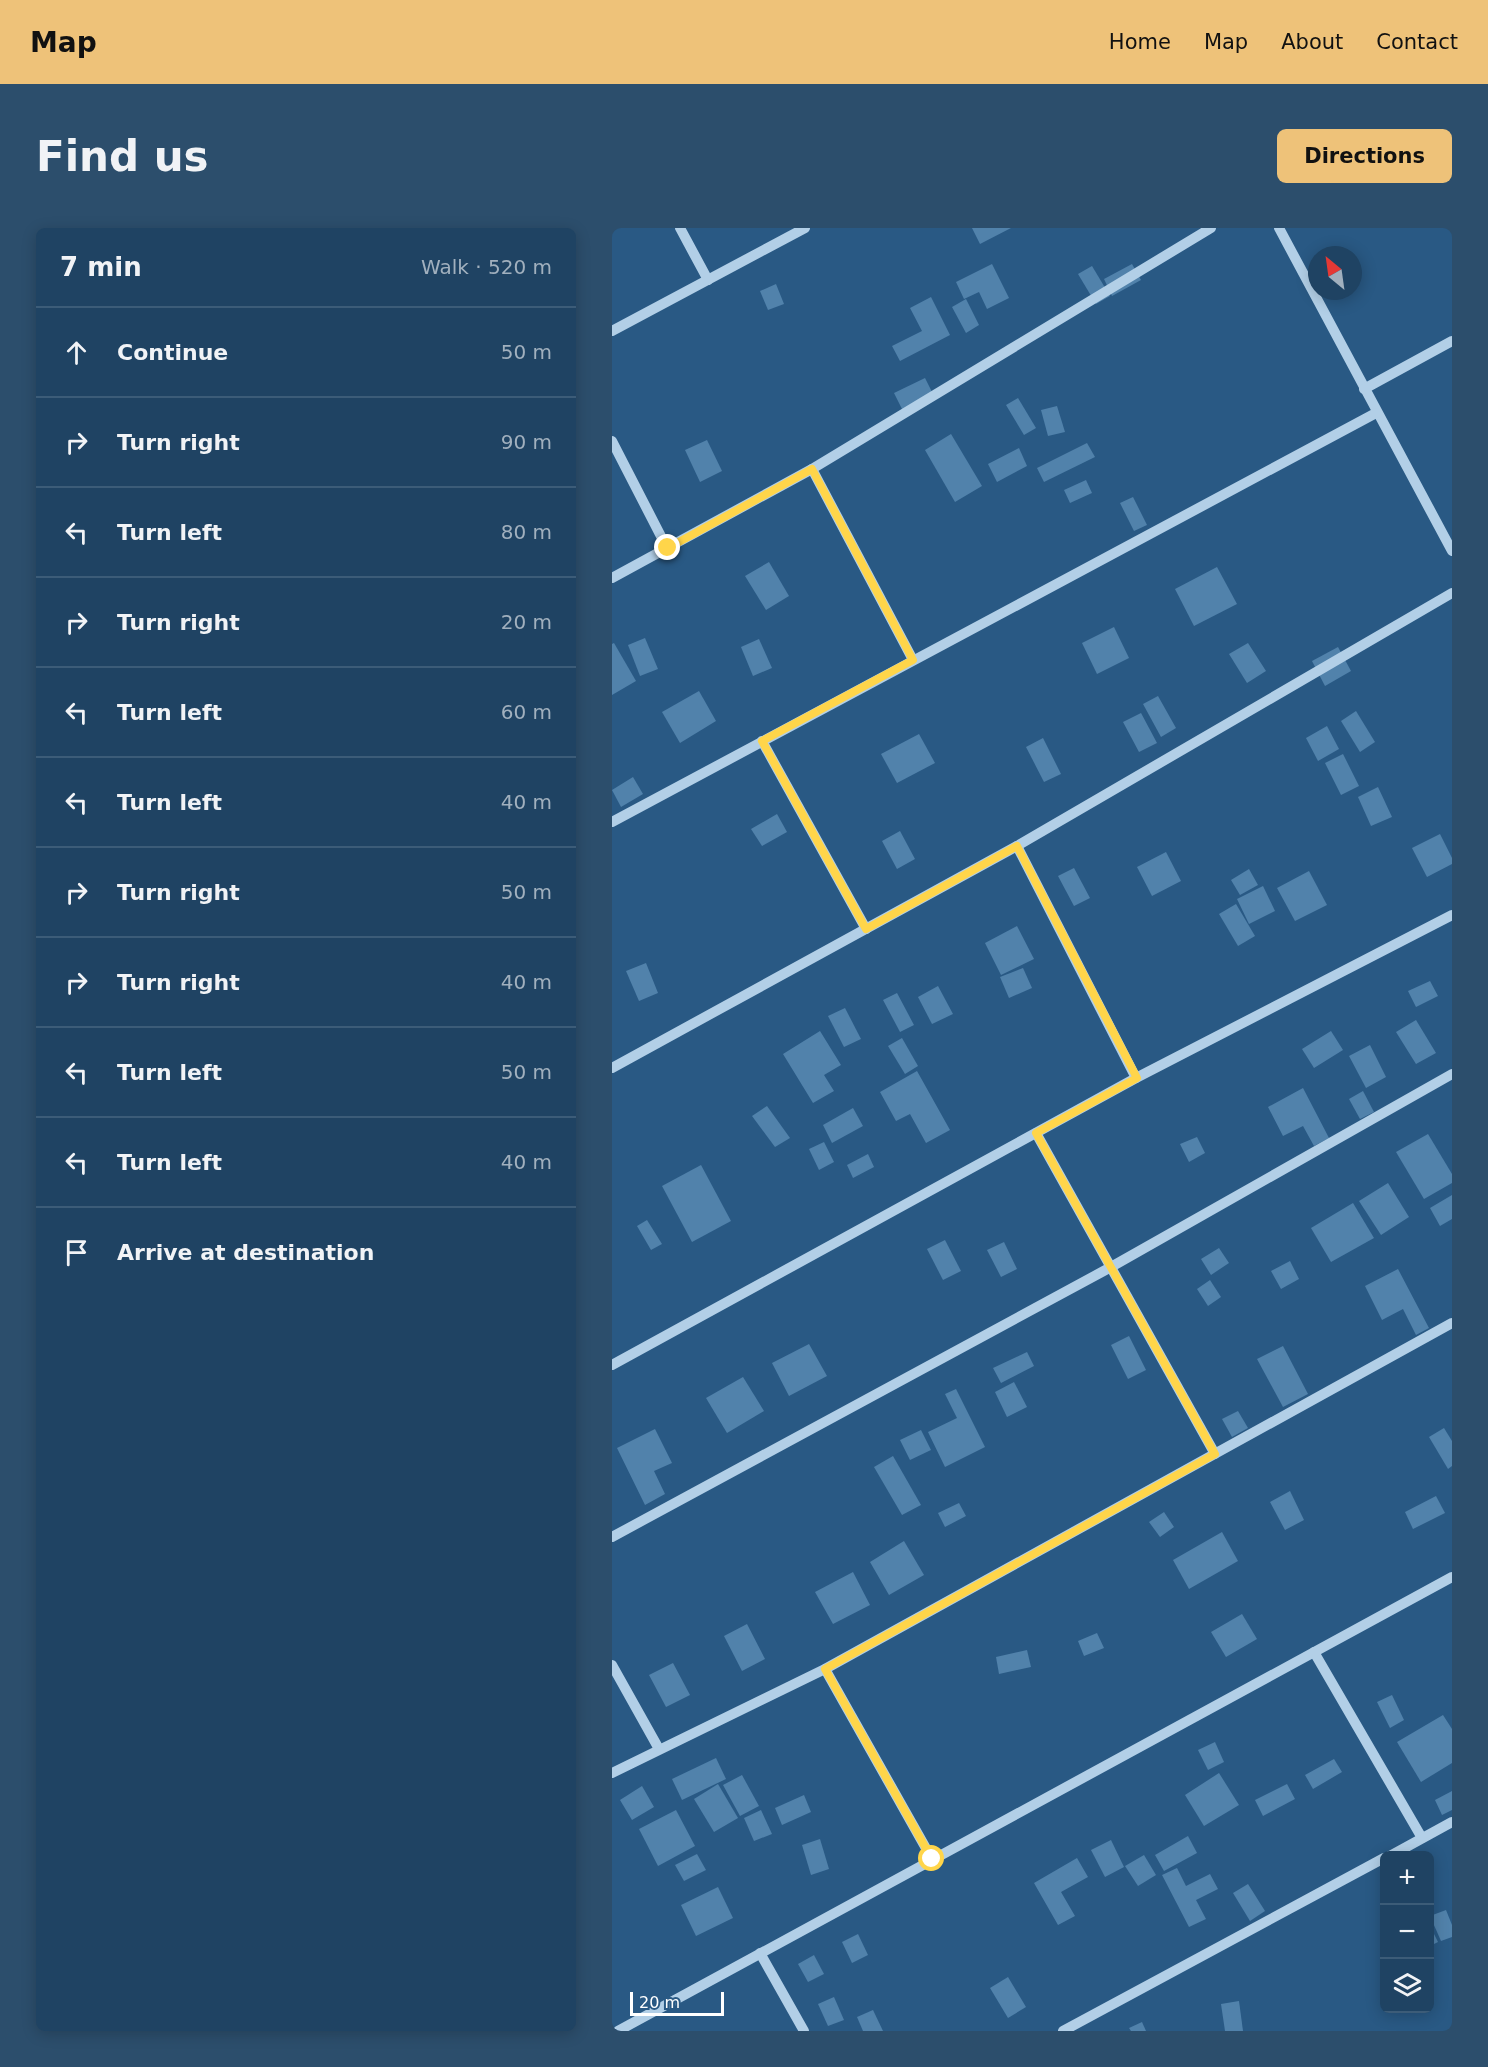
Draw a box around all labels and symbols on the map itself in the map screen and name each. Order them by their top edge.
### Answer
north arrow [1308,246,1362,300]
route end [654,534,680,560]
route start [918,1845,944,1871]
scale bar [630,1989,724,2016]

